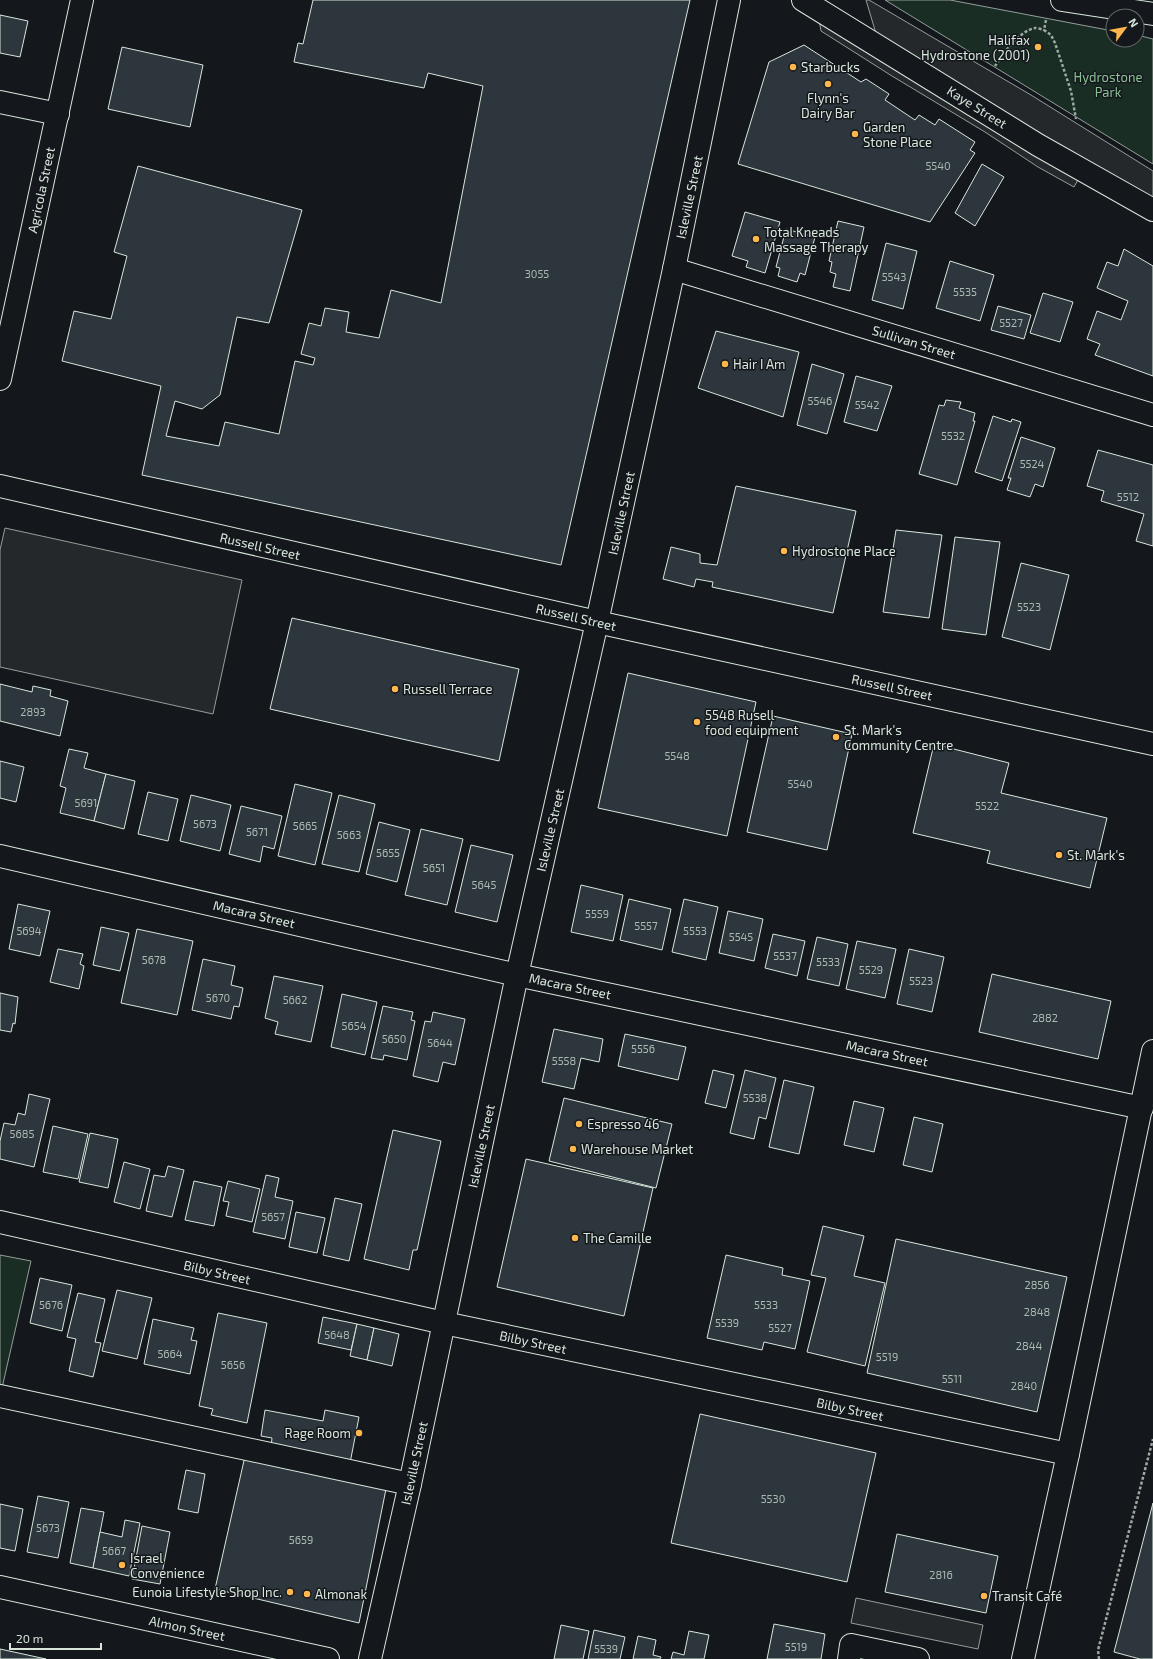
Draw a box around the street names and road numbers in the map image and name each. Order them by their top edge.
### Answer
street label: Kaye Street [944,82,1010,132]
street label: Agricola Street [24,146,58,234]
street label: Isleville Street [672,154,706,240]
street label: Sullivan Street [870,322,958,362]
street label: Isleville Street [604,470,638,556]
street label: Russell Street [218,529,302,563]
street label: Russell Street [534,600,618,634]
street label: Russell Street [850,671,934,703]
street label: Isleville Street [533,787,567,873]
street label: Macara Street [212,897,296,931]
street label: Macara Street [528,970,612,1003]
street label: Macara Street [845,1037,929,1070]
street label: Isleville Street [464,1103,498,1189]
street label: Bilby Street [182,1257,252,1287]
street label: Bilby Street [498,1327,568,1357]
street label: Bilby Street [815,1394,885,1424]
street label: Isleville Street [397,1420,431,1506]
street label: Almon Street [148,1612,227,1644]

